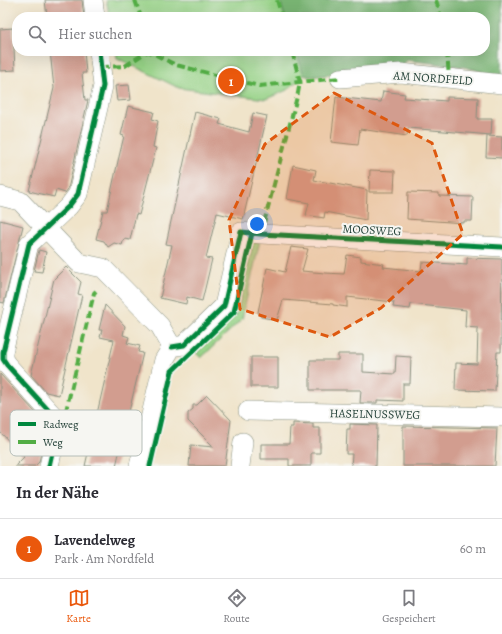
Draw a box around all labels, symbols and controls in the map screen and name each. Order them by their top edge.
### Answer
search box [12,12,490,56]
icon: search [26,23,48,45]
text: Hier suchen [58,24,132,44]
pin: 1 [218,66,244,96]
street label: AM NORDFELD [392,67,473,89]
your location [247,214,267,234]
street label: MOOSWEG [342,220,402,240]
street label: HASELNUSSWEG [329,405,421,423]
legend [10,410,142,456]
text: Radweg [43,417,79,432]
text: Weg [42,435,63,450]
text: In der Nähe [16,481,99,504]
text: Lavendelweg [54,530,135,550]
text: 1 [27,540,31,557]
text: 60 m [460,540,486,557]
text: Park · Am Nordfeld [54,550,154,567]
tab: Karte [66,587,91,626]
tab: Route [223,587,250,626]
tab: Gespeichert [382,587,436,626]

